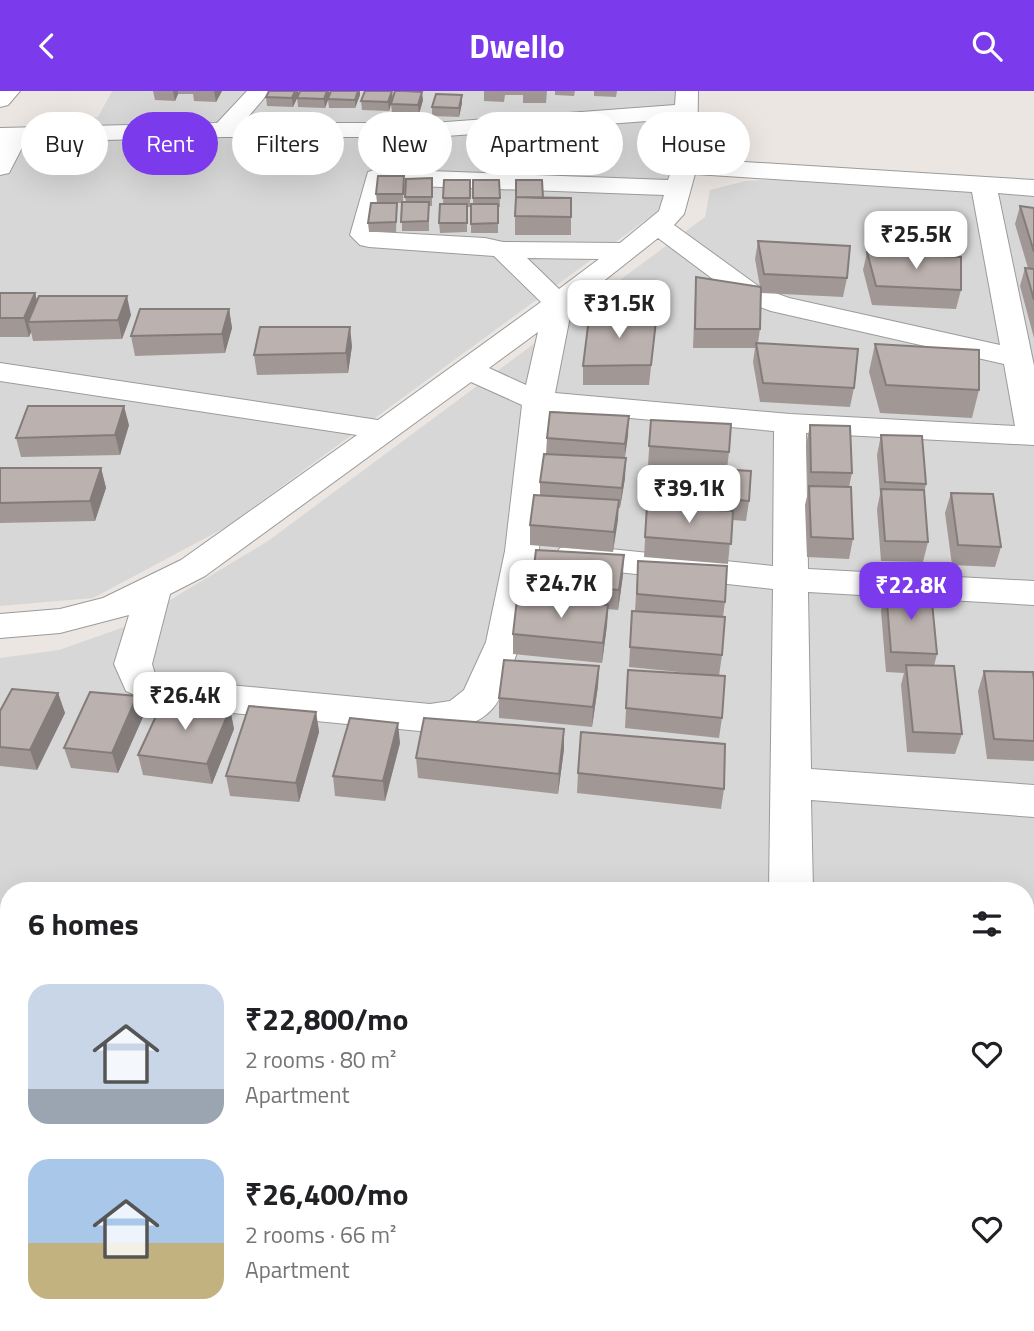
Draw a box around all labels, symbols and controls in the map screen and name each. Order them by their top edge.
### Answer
text: Dwello [469,22,565,70]
icon: back [28,27,66,65]
icon: search [968,27,1006,65]
chip: Buy [21,112,108,175]
chip: Rent [122,112,218,175]
chip: Filters [232,112,344,175]
chip: New [358,112,452,175]
chip: Apartment [466,112,623,175]
chip: House [637,112,750,175]
pin: ₹25.5K [859,211,973,271]
text: ₹25.5K [880,216,952,251]
pin: ₹31.5K [562,281,676,340]
text: ₹31.5K [583,285,655,320]
pin: ₹39.1K [632,465,746,525]
text: ₹39.1K [653,470,725,505]
pin: ₹24.7K [504,561,618,620]
pin: ₹22.8K [854,563,968,622]
text: ₹24.7K [525,565,597,600]
text: ₹22.8K [875,567,947,602]
pin: ₹26.4K [128,673,242,732]
text: ₹26.4K [149,677,221,712]
text: 6 homes [28,901,139,947]
icon: filters [968,905,1006,943]
text: ₹22,800/mo [245,996,409,1042]
icon: home [84,1012,168,1096]
icon: heart [968,1035,1006,1073]
text: 2 rooms · 80 m² [245,1042,396,1077]
text: Apartment [245,1077,350,1112]
text: ₹26,400/mo [245,1171,409,1217]
icon: home [84,1187,168,1271]
icon: heart [968,1210,1006,1248]
text: 2 rooms · 66 m² [245,1217,396,1252]
text: Apartment [245,1252,350,1287]

